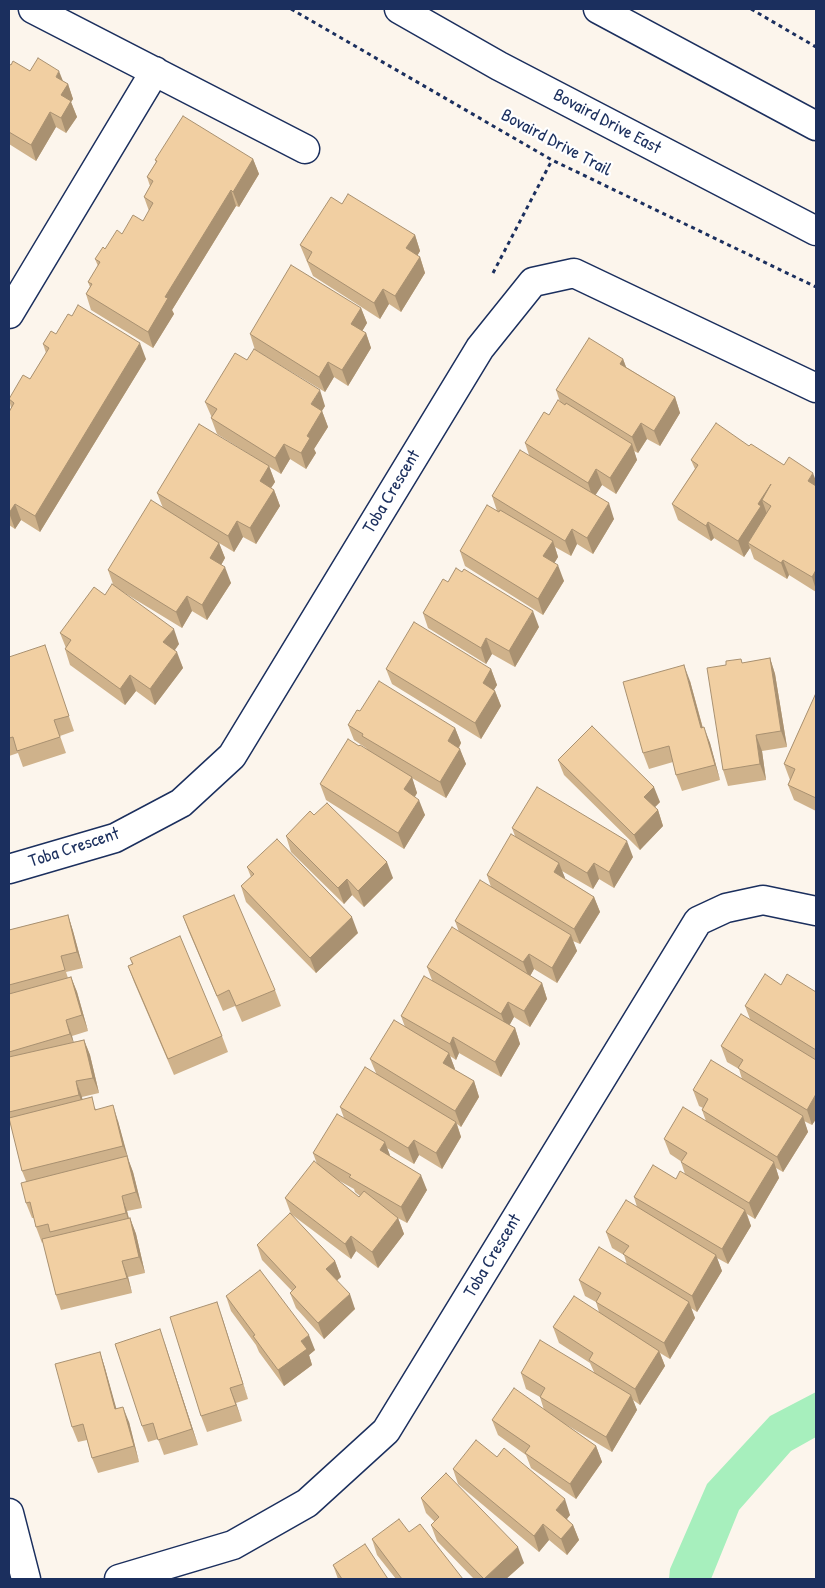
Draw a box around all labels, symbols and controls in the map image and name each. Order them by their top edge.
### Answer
street label: Bovaird Drive East [549,85,665,159]
street label: Bovaird Drive Trail [497,105,615,181]
street label: Toba Crescent [359,446,425,538]
street label: Toba Crescent [26,823,122,873]
street label: Toba Crescent [460,1210,526,1302]

